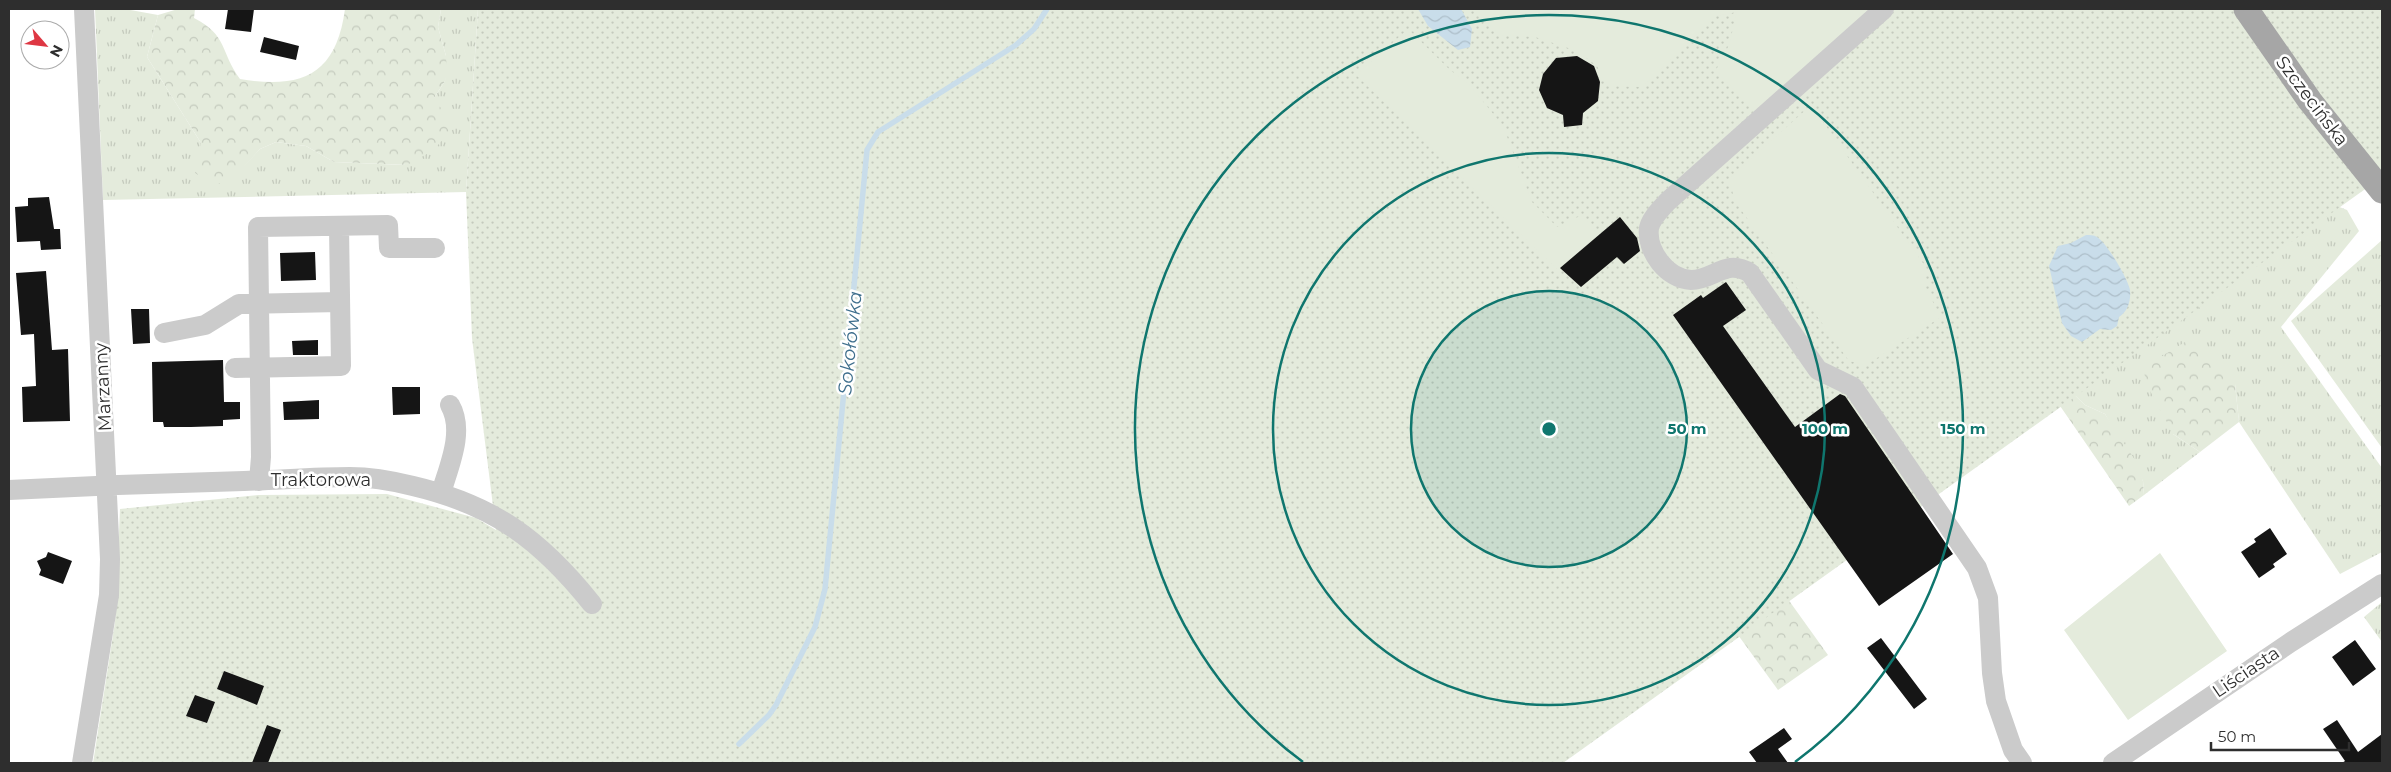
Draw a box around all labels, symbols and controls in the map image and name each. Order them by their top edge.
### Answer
north arrow [20,20,70,70]
text: N [46,42,67,60]
street label: Szczecińska [2271,52,2353,150]
water label: Sokołówka [833,290,867,396]
street label: Marzanny [90,342,116,432]
text: 50 m [1667,419,1707,438]
text: 100 m [1802,419,1848,438]
text: 150 m [1941,419,1985,438]
centre of rings [1540,420,1558,438]
street label: Traktorowa [271,469,371,491]
street label: Liściasta [2208,642,2284,702]
scale bar [2211,720,2348,752]
text: 50 m [2218,727,2256,746]

